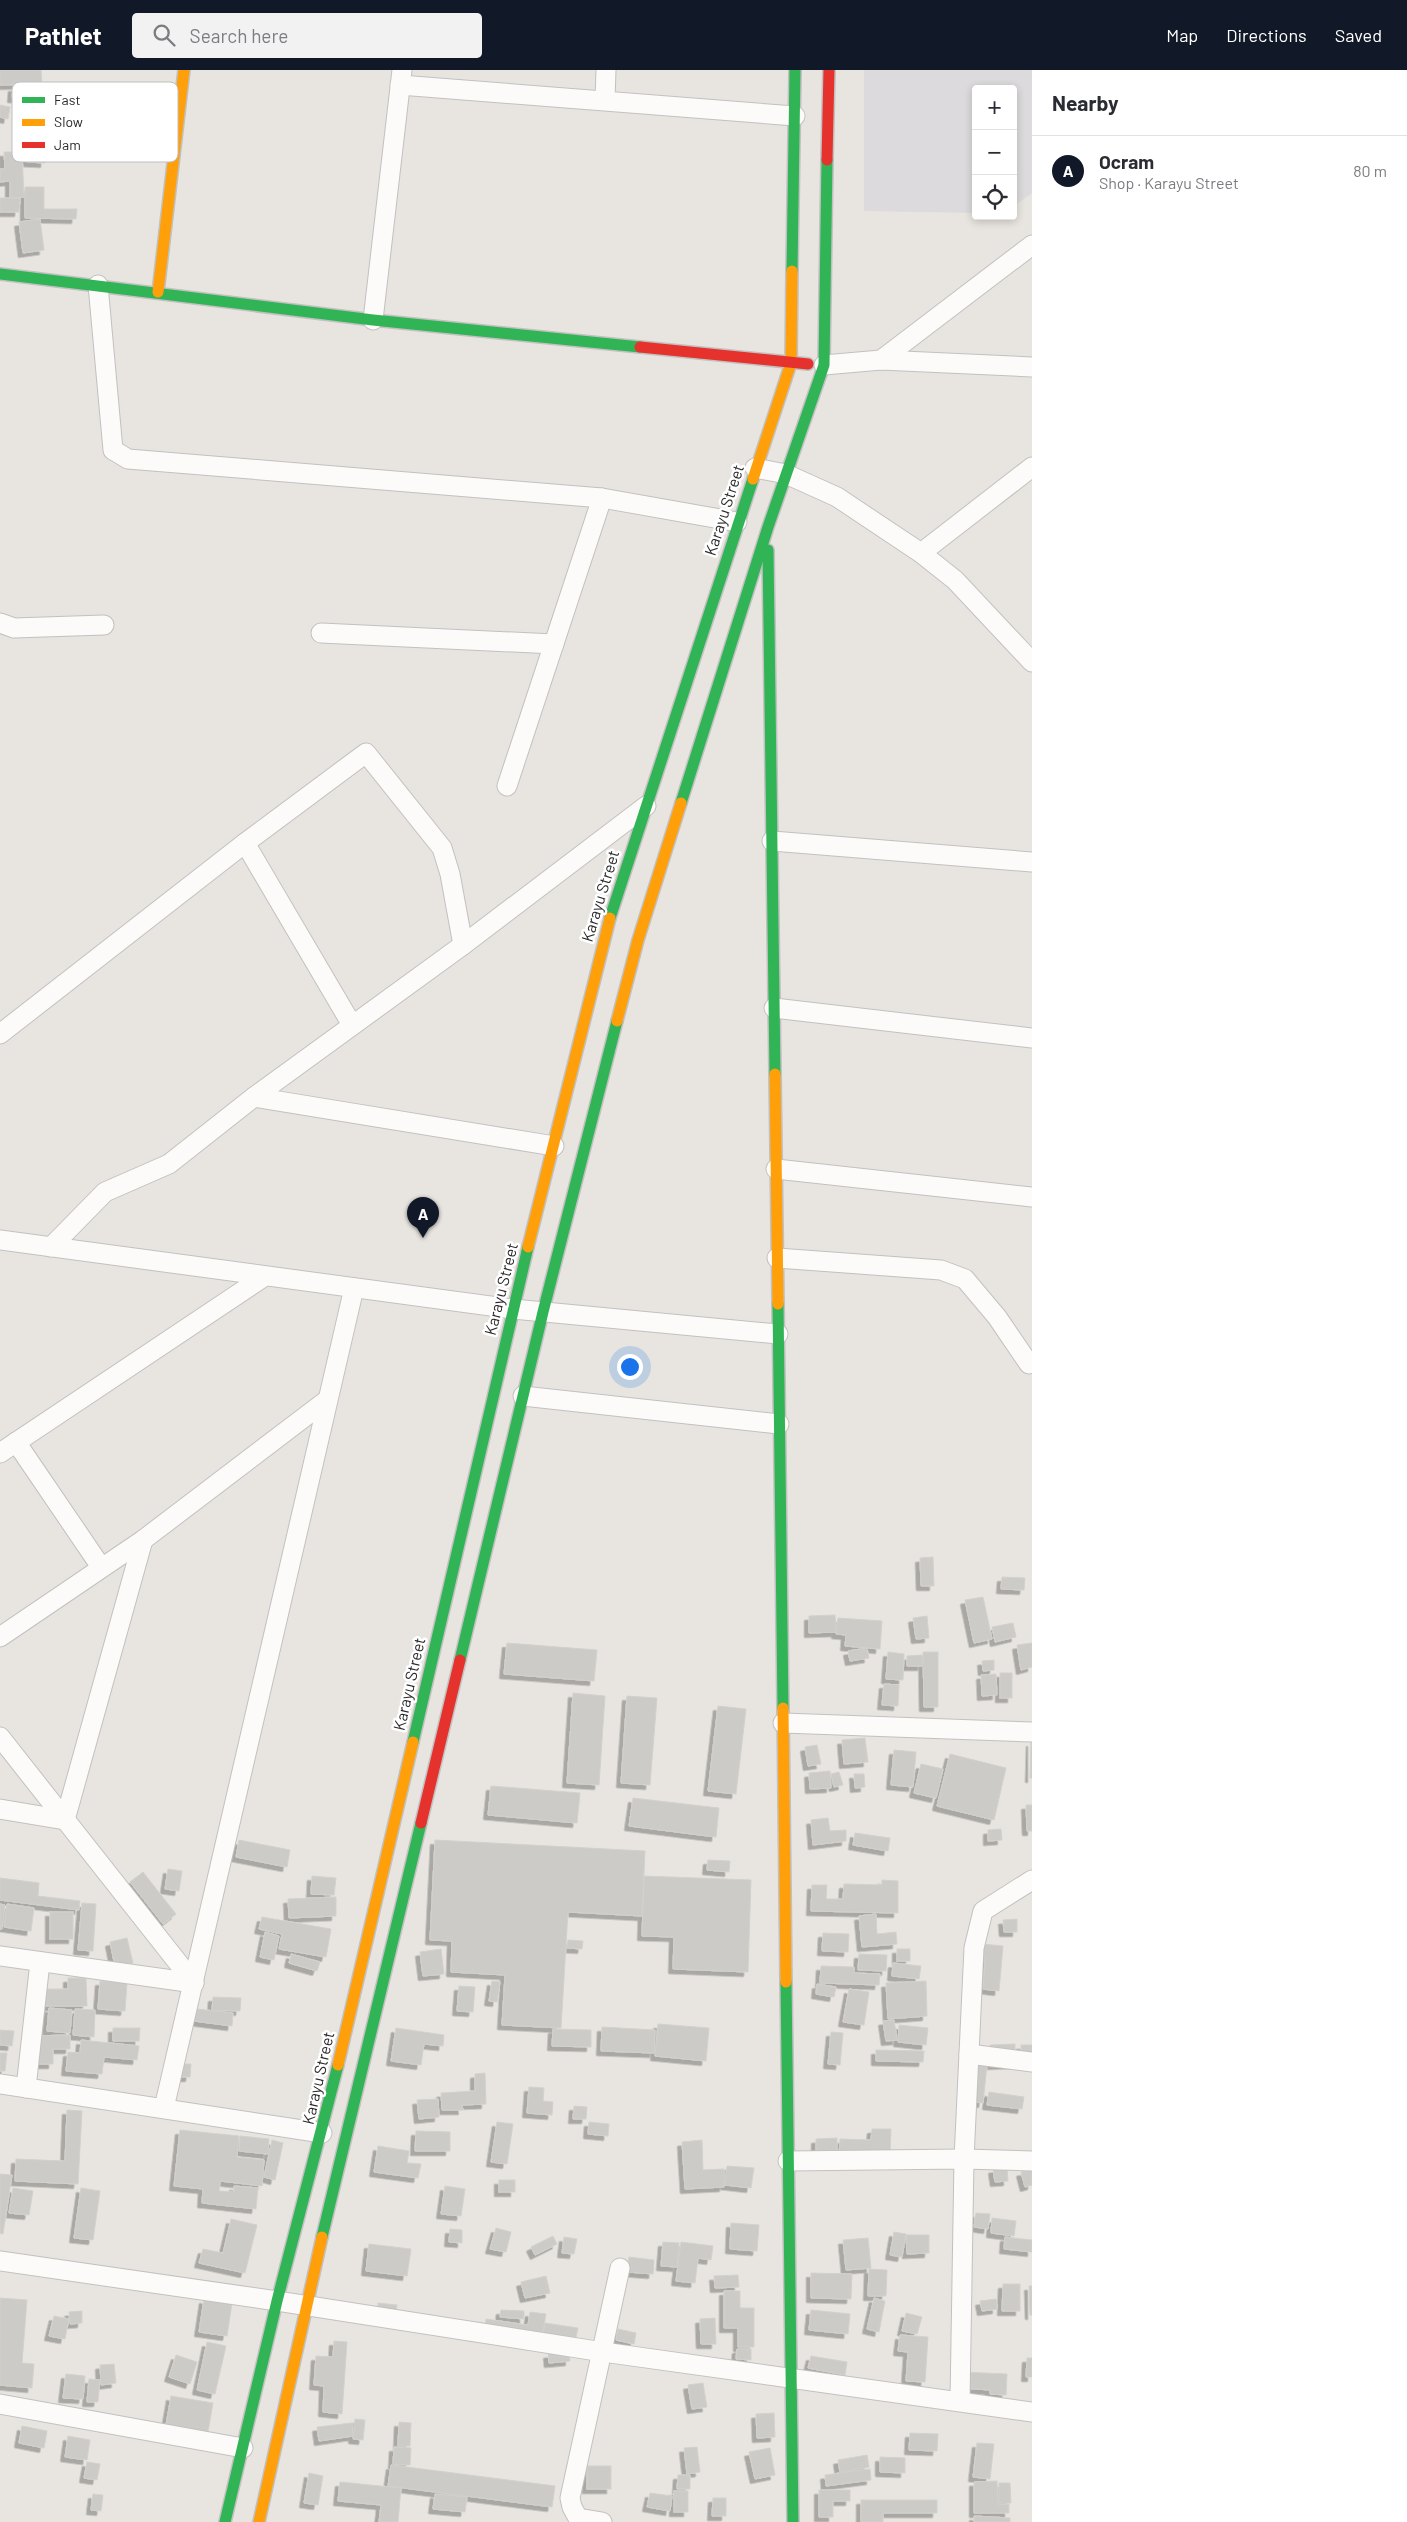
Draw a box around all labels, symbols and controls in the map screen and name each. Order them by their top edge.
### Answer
search box [132,13,482,58]
text: Pathlet [25,21,102,50]
icon: search [150,21,178,49]
text: Search here [190,24,288,47]
text: Map [1166,24,1198,46]
text: Directions [1226,24,1307,46]
text: Saved [1335,24,1382,46]
legend [12,82,178,162]
map controls [972,85,1017,220]
button: + [972,85,1017,130]
text: Nearby [1052,90,1118,115]
text: Fast [54,91,80,108]
text: Slow [54,113,83,130]
button: − [972,130,1017,175]
text: Jam [54,136,81,153]
text: Ocram [1099,150,1154,173]
text: A [1063,161,1073,180]
text: 80 m [1353,161,1387,180]
text: Shop · Karayu Street [1099,173,1239,192]
button: locate [972,175,1017,220]
street label: Karayu Street [700,462,747,558]
street label: Karayu Street [577,848,622,944]
pin: A [407,1197,439,1238]
street label: Karayu Street [480,1241,521,1337]
your location [617,1354,643,1380]
street label: Karayu Street [389,1636,428,1732]
street label: Karayu Street [298,2030,337,2126]

